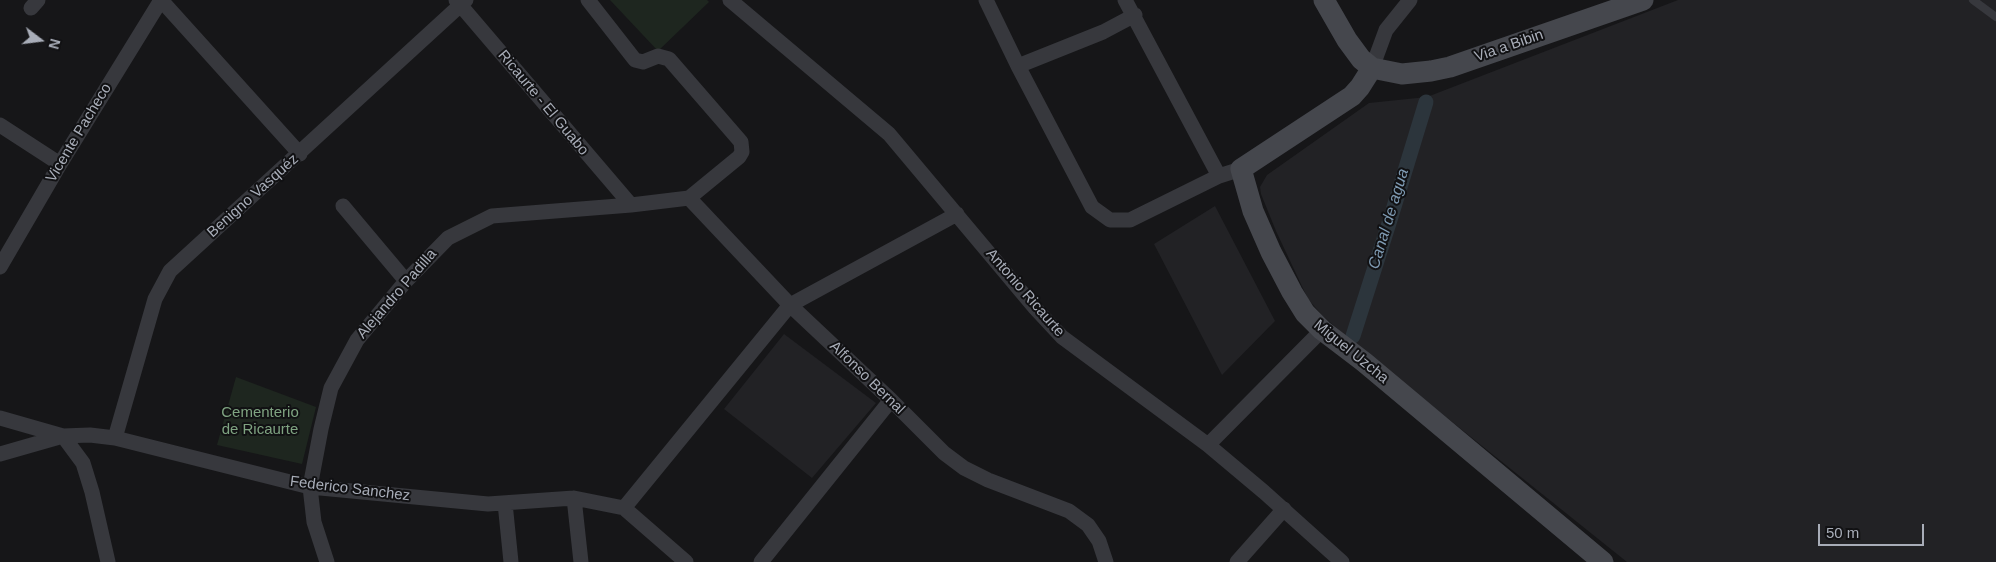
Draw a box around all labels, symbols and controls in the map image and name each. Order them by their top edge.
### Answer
north arrow [15,15,65,65]
street label: Via a Bibin [1472,26,1546,66]
text: N [45,37,64,51]
street label: Ricaurte - El Guabo [494,47,592,159]
street label: Vicente Pacheco [42,80,116,186]
street label: Benigno Vasquéz [204,150,302,242]
water label: Canal de agua [1365,166,1413,272]
street label: Antonio Ricaurte [982,245,1068,341]
street label: Alejandro Padilla [353,246,441,342]
street label: Miguel Uzcha [1310,316,1392,388]
street label: Alfonso Bernal [826,338,908,418]
park label: Cementerio de Ricaurte [221,404,299,439]
street label: Federico Sanchez [289,473,411,505]
scale bar [1821,514,1927,546]
text: 50 m [1826,524,1859,541]

